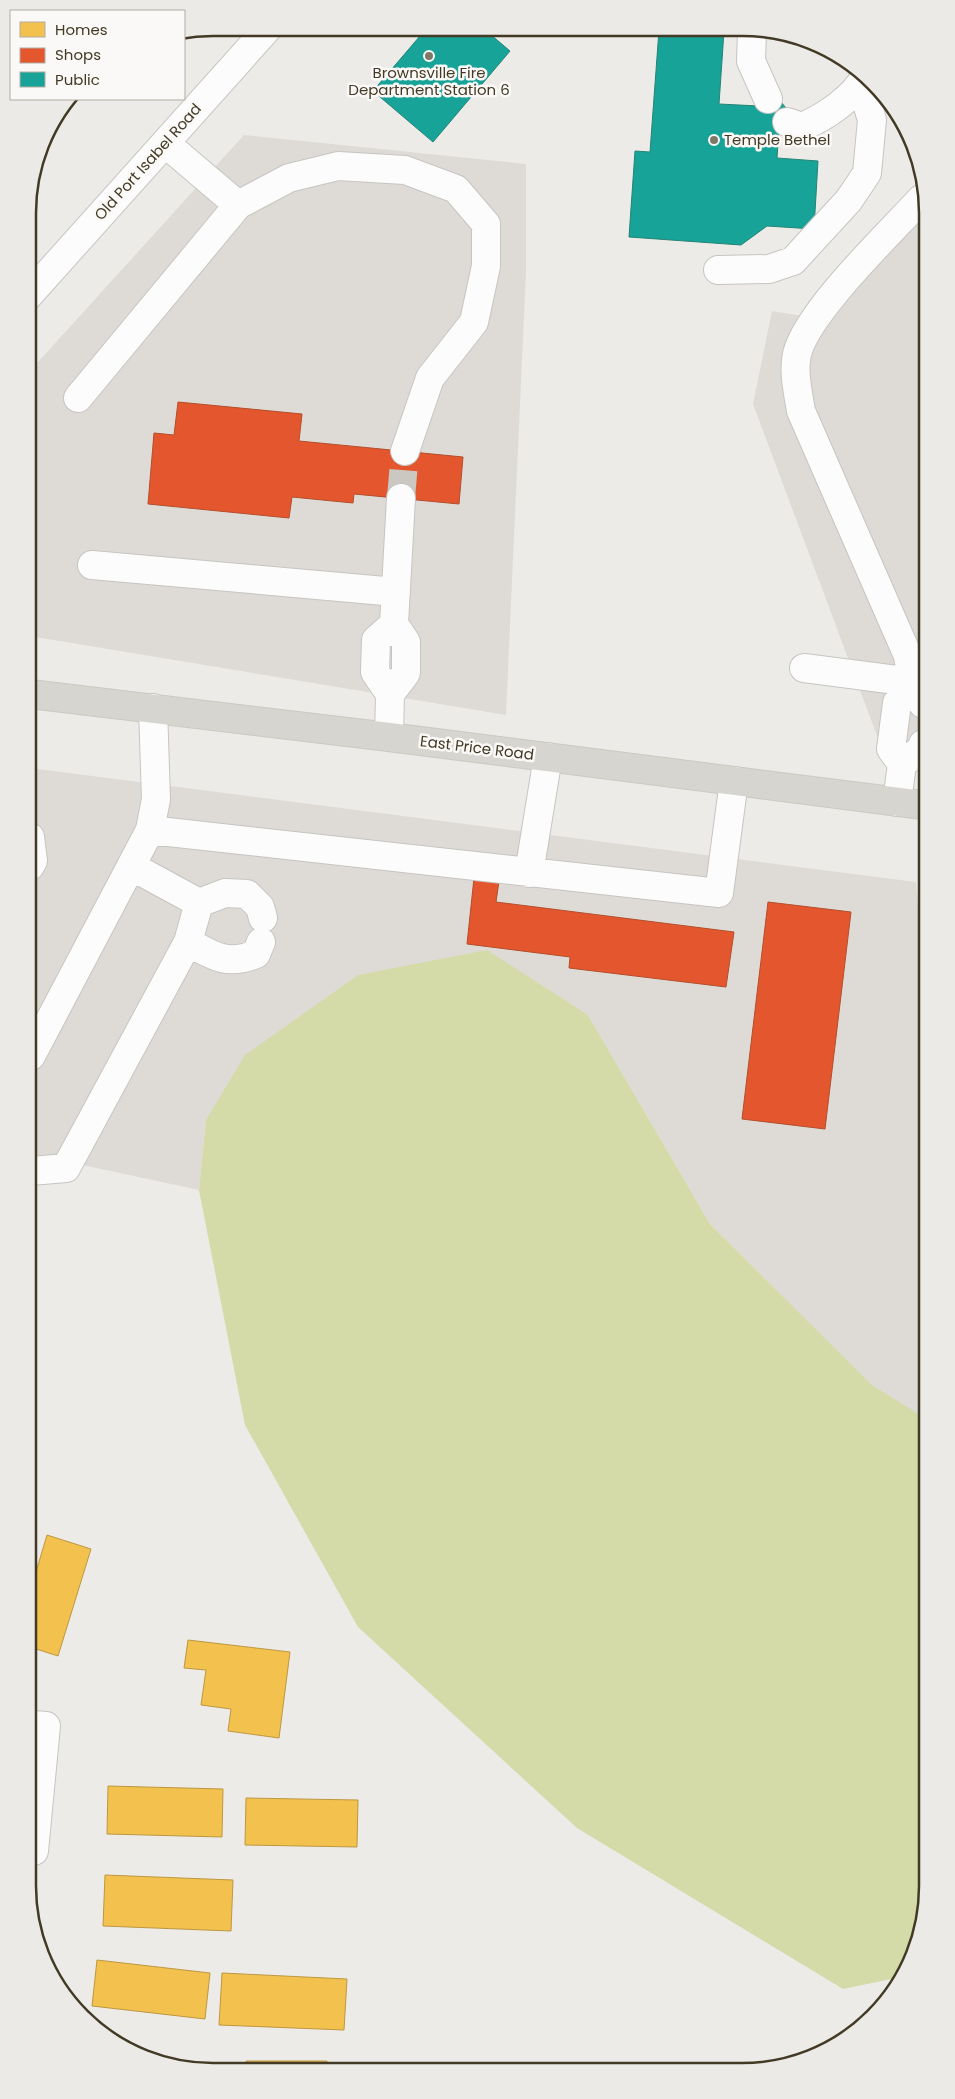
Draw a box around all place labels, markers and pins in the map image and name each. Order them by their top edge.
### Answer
marker: Brownsville Fire Department Station 6 [423,50,435,62]
place label: Brownsville Fire Department Station 6 [348,62,510,100]
place label: Temple Bethel [724,129,831,150]
marker: Temple Bethel [708,134,720,146]

